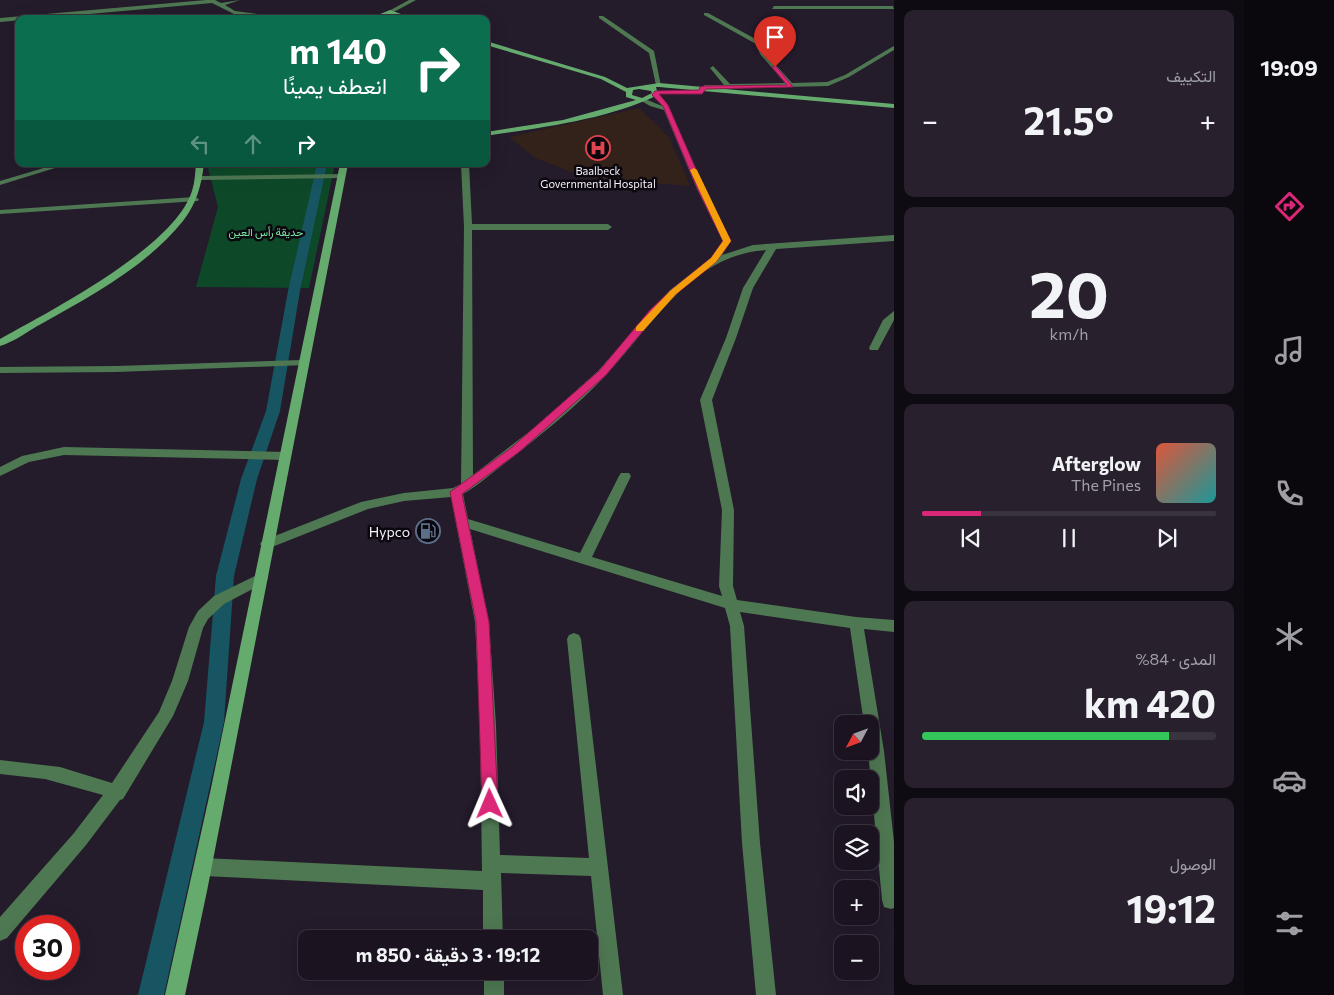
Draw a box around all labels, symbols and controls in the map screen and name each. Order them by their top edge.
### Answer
pin [754,16,796,67]
icon: arrive [761,23,789,51]
text: 140 m [289,28,387,71]
icon: right [405,35,470,100]
text: 19:09 [1260,54,1318,81]
text: التكييف [1166,66,1216,85]
text: انعطف يمينًا [283,72,387,99]
text: 21.5° [1024,96,1114,143]
text: − [922,103,938,137]
text: + [1200,103,1216,137]
icon: left [186,130,214,158]
icon: ahead [239,130,267,158]
icon: right [292,130,320,158]
hospital icon: Baalbeck Governmental Hospital [585,135,611,161]
place label: Baalbeck Governmental Hospital [540,164,656,190]
icon: directions [1272,189,1307,224]
park label: حديقة رأس العين [229,225,303,239]
text: 20 [1029,252,1109,331]
text: km/h [1050,324,1088,343]
icon: music [1272,333,1307,368]
text: Afterglow [1052,452,1141,475]
text: The Pines [1071,475,1141,494]
icon: phone [1272,476,1307,511]
fuel station icon: Hypco [415,518,441,544]
place label: Hypco [369,523,410,540]
icon: previous [957,524,985,552]
icon: pause [1055,524,1083,552]
icon: next [1153,524,1181,552]
icon: climate [1272,619,1307,654]
text: المدى · 84% [1135,649,1216,668]
text: 420 km [1084,679,1216,726]
north arrow [834,715,879,760]
map controls [834,715,879,980]
icon: car [1272,763,1307,798]
button: sound [834,770,879,815]
position arrow [463,777,515,829]
button: layers [834,825,879,870]
text: الوصول [1170,854,1216,873]
button: + [834,880,879,925]
text: 19:12 [1126,884,1216,931]
icon: filters [1272,906,1307,941]
speed limit sign: 30 [15,915,80,980]
button: − [834,935,879,980]
text: 19:12 · 3 دقيقة · 850 m [356,943,540,966]

